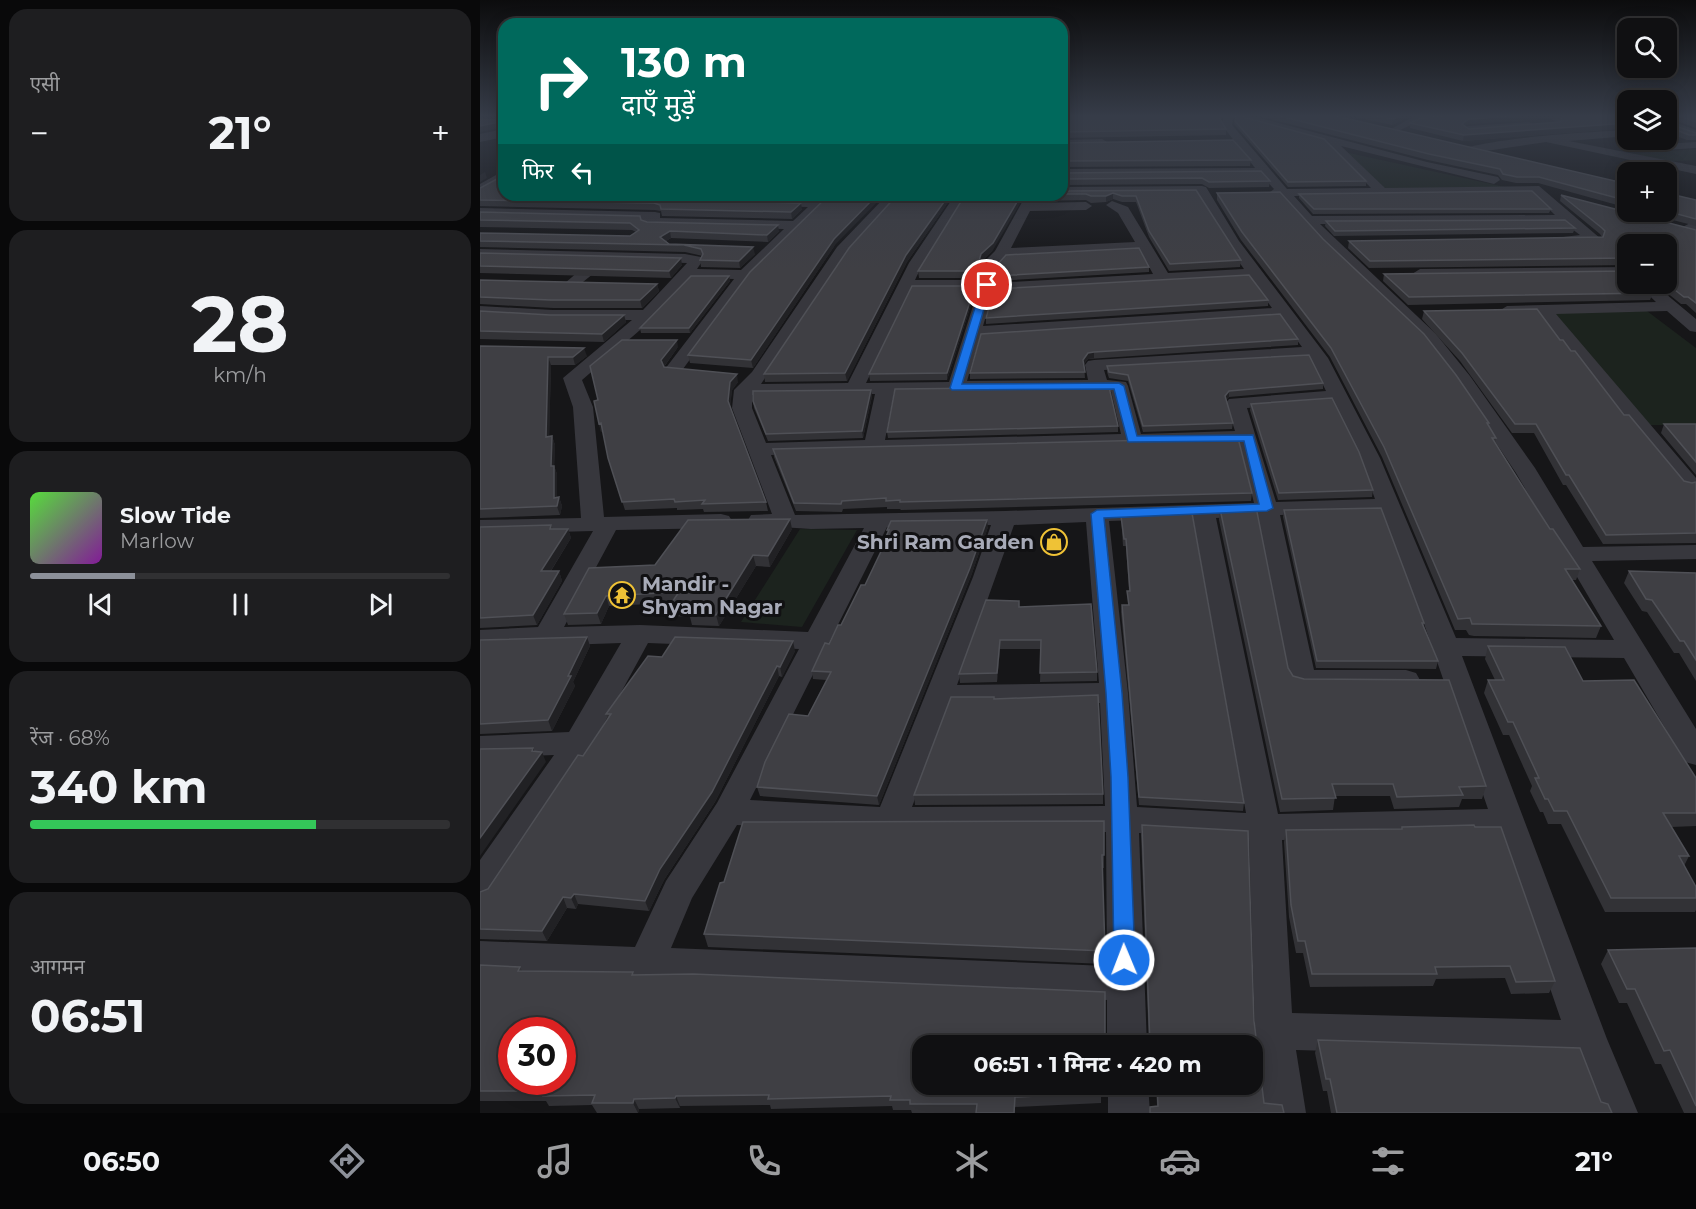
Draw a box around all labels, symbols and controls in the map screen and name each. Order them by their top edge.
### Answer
map controls [1617,18,1677,294]
button: search [1617,18,1677,78]
text: 130 m [621,36,747,88]
icon: right [522,42,600,120]
text: एसी [30,72,60,96]
text: दाएँ मुड़ें [621,88,695,121]
button: layers [1617,90,1677,150]
text: 21° [208,105,272,160]
text: − [30,113,49,153]
text: + [431,113,450,153]
icon: left [566,156,599,189]
text: फिर [522,158,554,185]
button: + [1617,162,1677,222]
button: − [1617,234,1677,294]
pin [961,259,1012,310]
icon: arrive [970,268,1003,301]
text: 28 [191,276,289,372]
text: km/h [213,363,267,387]
text: Slow Tide [120,502,231,529]
shop icon: Shri Ram Garden [1039,527,1069,557]
text: Marlow [120,529,194,553]
place label: Shri Ram Garden [857,530,1034,554]
place label: Mandir - Shyam Nagar [642,572,783,619]
temple icon: Mandir - Shyam Nagar [607,580,637,610]
icon: previous [84,588,117,621]
icon: pause [224,588,257,621]
icon: next [364,588,397,621]
text: रेंज · 68% [30,726,110,750]
text: 340 km [30,759,207,814]
position arrow [1092,928,1156,992]
text: आगमन [30,955,85,979]
text: 06:51 [30,988,145,1043]
speed limit sign: 30 [498,1017,576,1095]
text: 06:51 · 1 मिनट · 420 m [973,1051,1202,1078]
icon: directions [326,1140,368,1182]
icon: music [534,1140,576,1182]
icon: phone [743,1140,785,1182]
icon: climate [951,1140,993,1182]
icon: car [1159,1140,1201,1182]
icon: filters [1367,1140,1409,1182]
text: 06:50 [83,1145,160,1178]
text: 21° [1575,1145,1613,1178]

